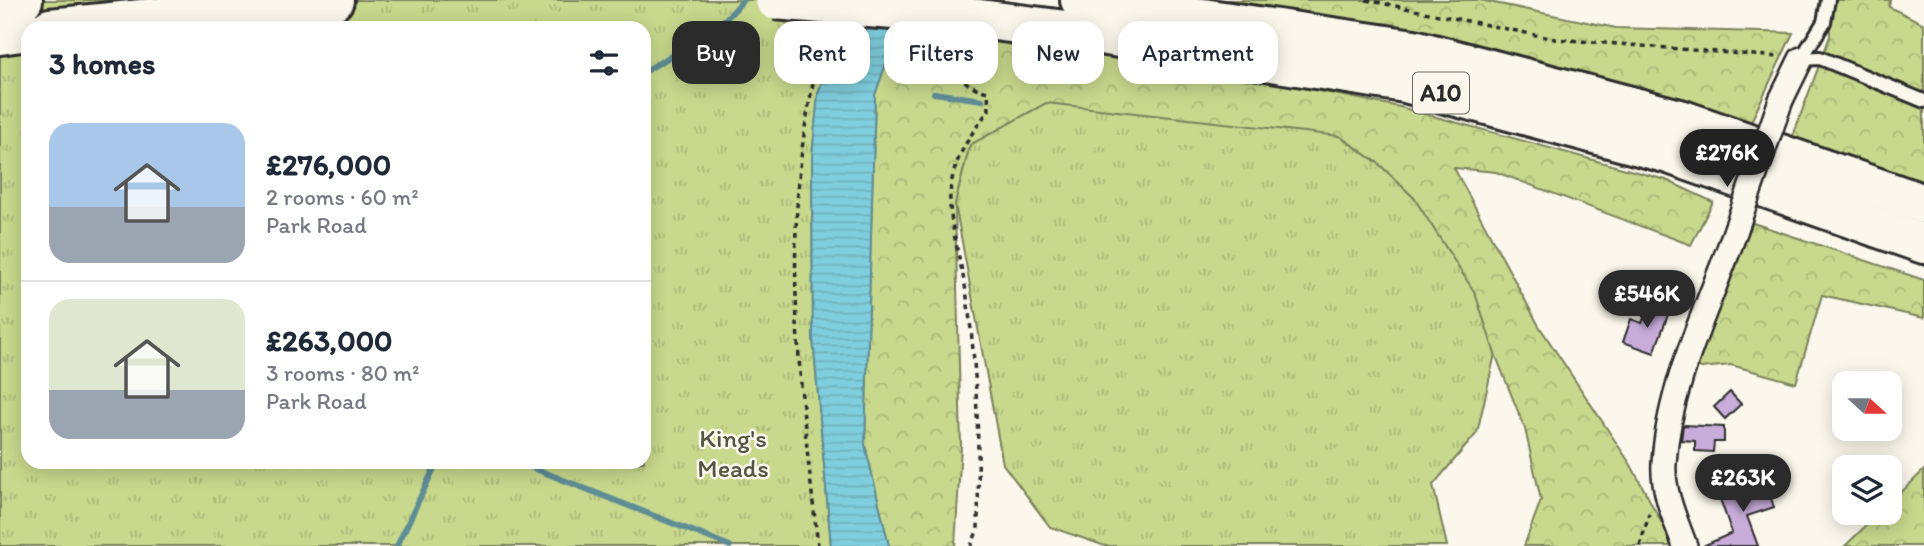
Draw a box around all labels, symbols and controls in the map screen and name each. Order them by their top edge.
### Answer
chip: Buy [672,21,760,84]
chip: Rent [774,21,870,84]
chip: Filters [884,21,998,84]
chip: New [1012,21,1104,84]
chip: Apartment [1118,21,1278,84]
icon: filters [585,44,623,82]
text: 3 homes [49,45,156,82]
road number: A10 [1413,72,1469,114]
pin: £276K [1678,130,1776,189]
text: £276K [1696,138,1758,166]
text: £276,000 [266,146,391,183]
icon: home [105,151,189,235]
text: 2 rooms · 60 m² [266,183,419,211]
text: Park Road [266,211,367,239]
pin: £546K [1598,270,1696,330]
text: £546K [1614,279,1680,307]
text: £263,000 [266,322,393,359]
icon: home [105,327,189,411]
text: 3 rooms · 80 m² [266,359,420,387]
north arrow [1832,371,1902,441]
map controls [1832,371,1902,525]
text: Park Road [266,387,367,415]
park label: King's Meads [697,422,769,484]
pin: £263K [1694,454,1792,514]
button: layers [1832,455,1902,525]
text: £263K [1711,463,1775,491]

